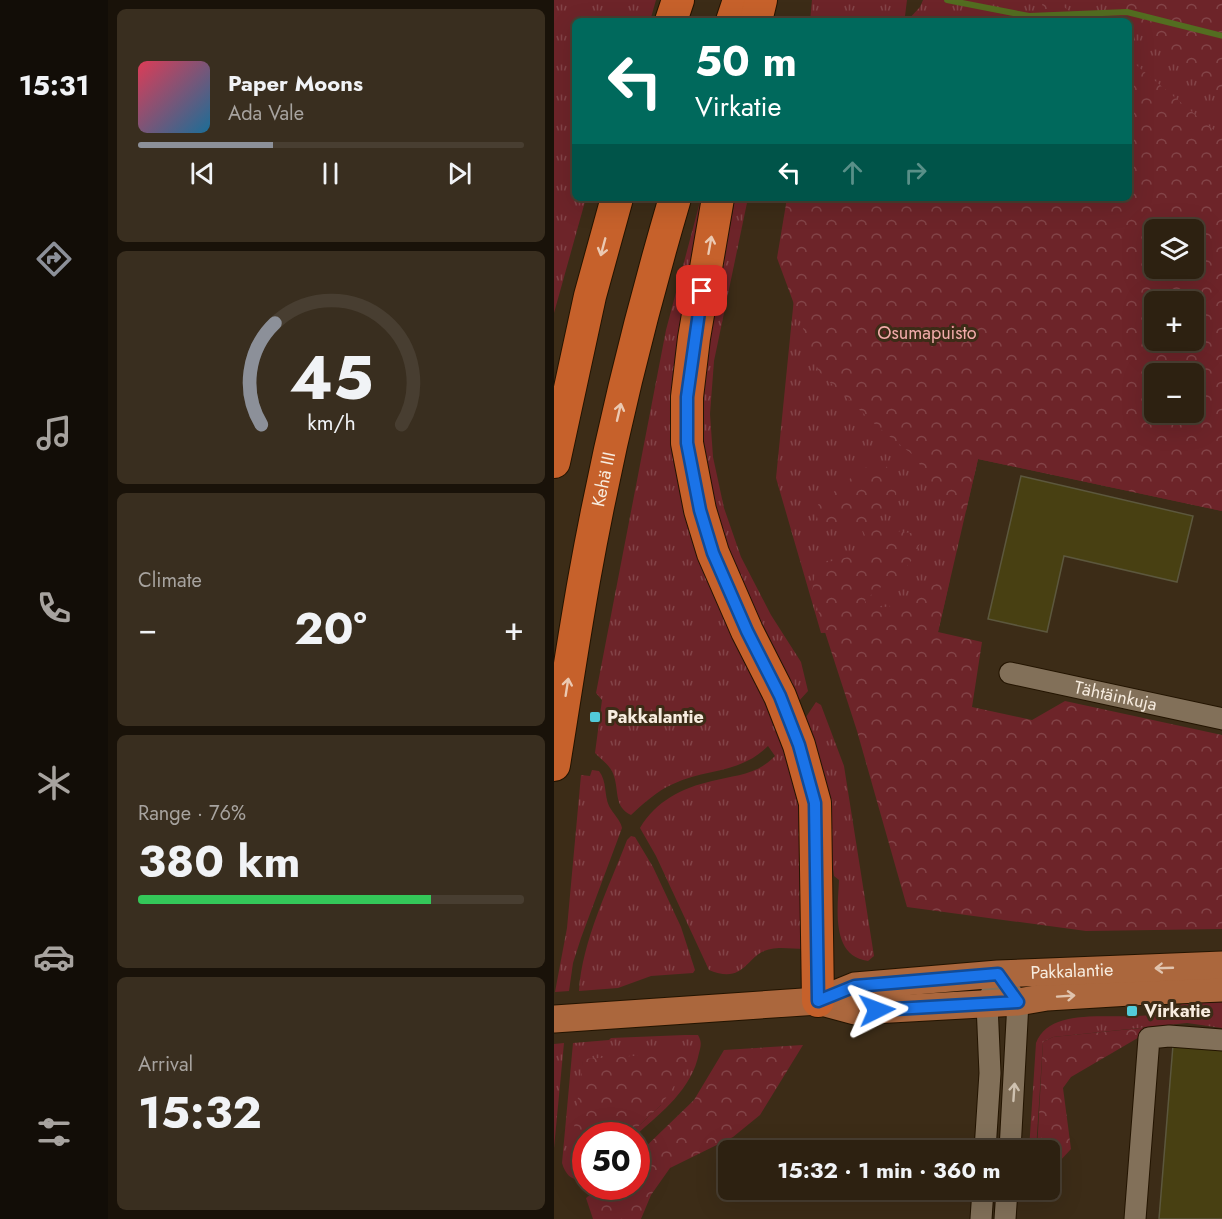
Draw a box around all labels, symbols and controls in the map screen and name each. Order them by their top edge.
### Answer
text: 50 m [695,31,797,92]
icon: left [596,42,674,120]
text: 15:31 [19,66,89,105]
text: Paper Moons [228,67,363,99]
text: Virkatie [695,87,781,126]
text: Ada Vale [228,99,304,128]
icon: left [773,156,806,189]
icon: ahead [836,156,869,189]
icon: right [899,156,932,189]
icon: previous [186,157,219,190]
icon: pause [314,157,347,190]
icon: next [443,157,476,190]
map controls [1144,219,1204,423]
button: layers [1144,219,1204,279]
one-way arrow [705,236,716,255]
one-way arrow [597,237,609,256]
icon: directions [33,238,75,280]
pin [676,265,727,316]
icon: arrive [685,274,718,307]
button: + [1144,291,1204,351]
park label: Osumapuisto [877,320,977,346]
text: 45 [289,332,373,422]
button: − [1144,363,1204,423]
one-way arrow [613,403,625,422]
text: km/h [307,407,355,438]
icon: music [33,412,75,454]
street label: Kehä III [585,449,622,509]
text: Climate [138,566,202,595]
icon: phone [33,587,75,629]
text: 20° [294,596,367,661]
text: − [138,605,157,652]
text: + [504,605,524,652]
street label: Tähtäinkuja [1072,674,1159,717]
one-way arrow [561,677,572,697]
place label: Pakkalantie [607,704,704,730]
marker: Pakkalantie [588,710,602,724]
icon: climate [33,762,75,804]
text: Range · 76% [138,799,246,828]
text: 380 km [138,829,300,894]
icon: car [33,936,75,978]
street label: Pakkalantie [1030,956,1114,986]
one-way arrow [1155,962,1175,973]
position arrow [845,978,909,1042]
one-way arrow [1056,990,1076,1001]
place label: Virkatie [1143,998,1211,1024]
marker: Virkatie [1125,1004,1139,1018]
text: Arrival [138,1050,193,1079]
text: 15:32 [138,1080,262,1145]
one-way arrow [1008,1083,1019,1103]
icon: filters [33,1111,75,1153]
speed limit sign: 50 [572,1122,650,1200]
text: 15:32 · 1 min · 360 m [777,1154,1001,1186]

